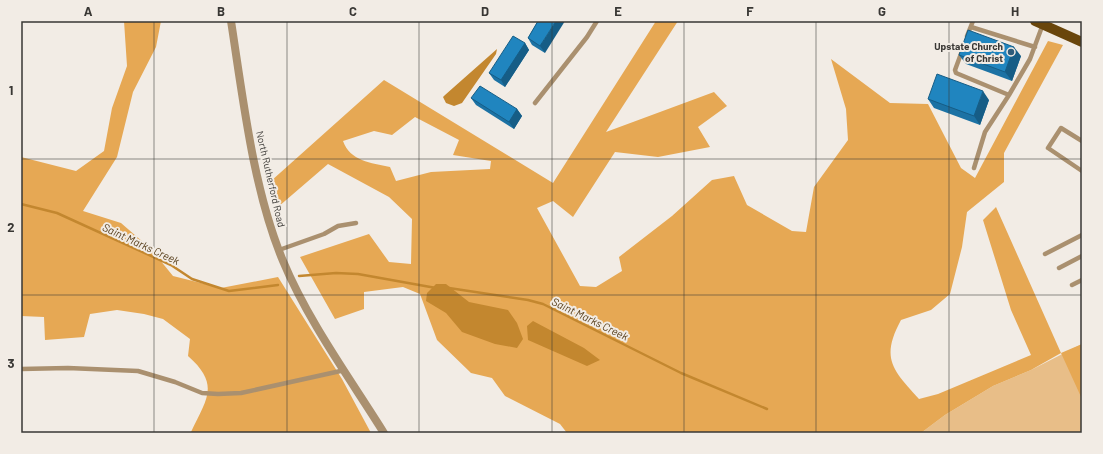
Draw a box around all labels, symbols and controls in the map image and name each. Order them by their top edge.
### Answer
text: A [84,3,93,19]
text: B [217,3,225,19]
text: C [349,3,357,19]
text: D [481,3,489,19]
text: E [614,3,622,19]
text: F [746,3,754,19]
text: G [878,3,886,19]
text: H [1011,3,1019,19]
place label: Upstate Church of Christ [934,40,1003,64]
marker: Upstate Church of Christ [1006,47,1016,57]
text: 1 [9,82,13,98]
street label: North Rutherford Road [254,130,288,228]
text: 2 [7,219,15,235]
water label: Saint Marks Creek [101,220,182,267]
water label: Saint Marks Creek [550,294,631,343]
text: 3 [7,355,15,371]

